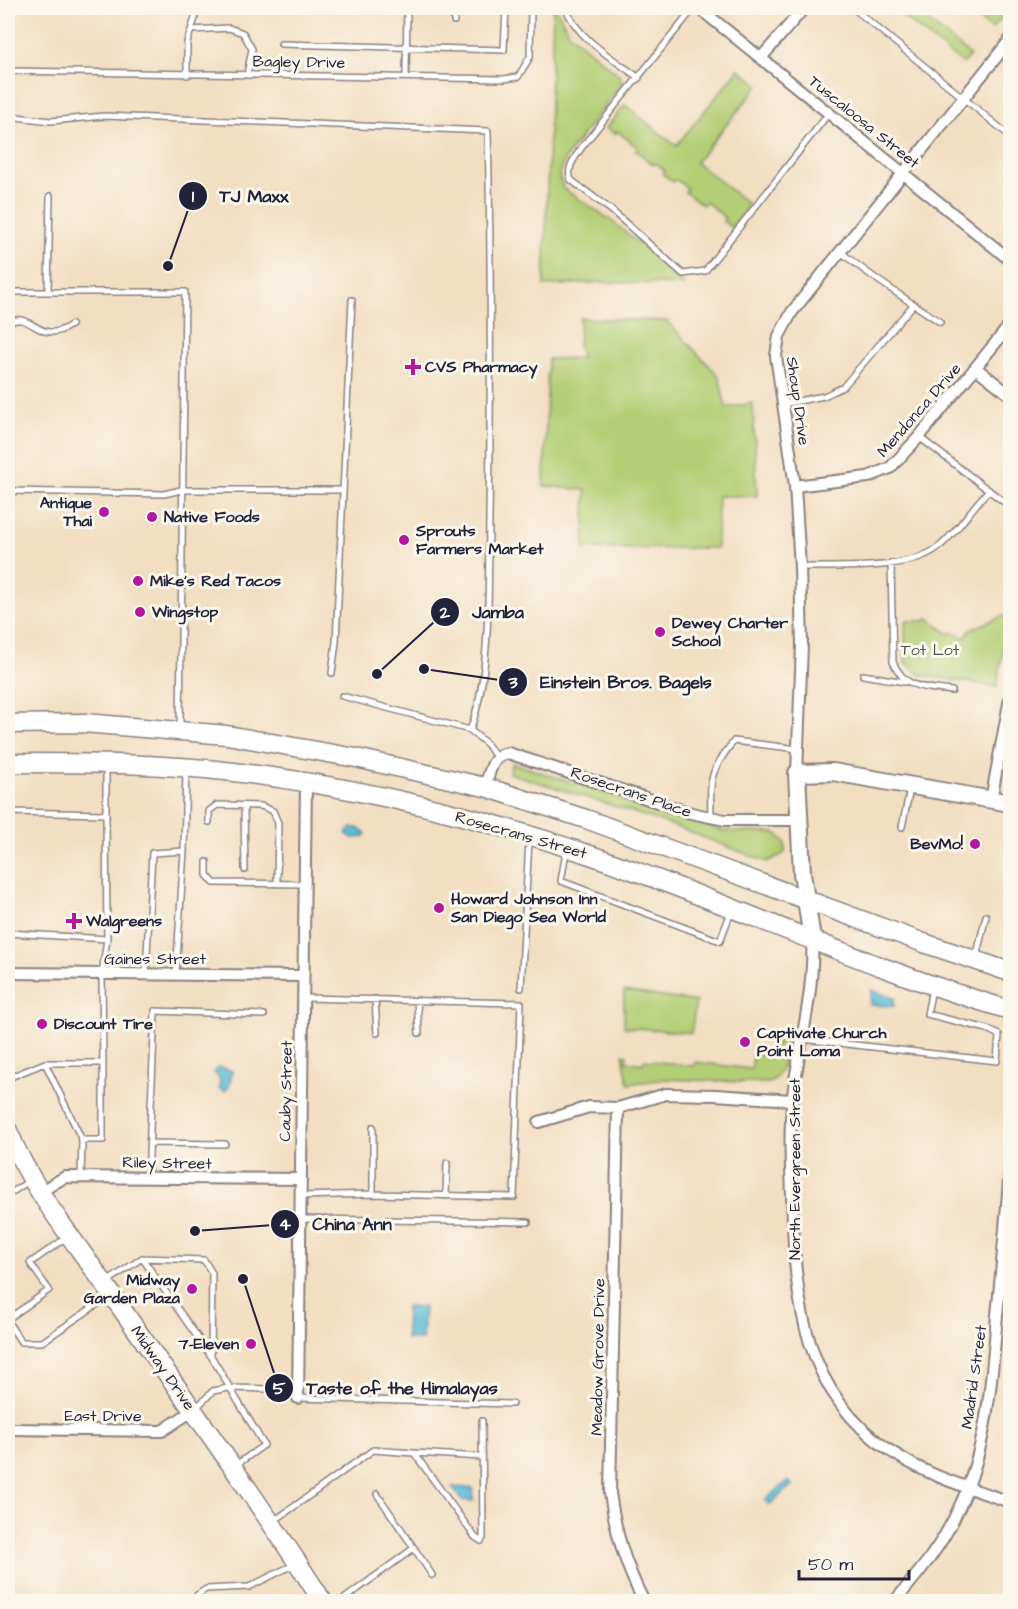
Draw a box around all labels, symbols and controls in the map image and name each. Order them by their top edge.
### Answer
street label: Bagley Drive [252,50,346,75]
street label: Tuscaloosa Street [804,70,925,174]
callout: TJ Maxx [178,178,301,214]
text: 1 [192,184,195,209]
text: TJ Maxx [219,184,289,209]
street label: Shoup Drive [781,355,815,447]
place label: CVS Pharmacy [425,356,538,379]
street label: Mendonca Drive [872,358,966,462]
marker: CVS Pharmacy [406,360,420,374]
place label: Antique Thai [40,492,93,532]
marker: Antique Thai [97,505,111,519]
place label: Native Foods [164,506,260,528]
marker: Native Foods [145,510,159,524]
place label: Sprouts Farmers Market [415,520,544,560]
marker: Sprouts Farmers Market [397,533,411,547]
place label: Mike’s Red Tacos [150,570,281,592]
marker: Mike’s Red Tacos [131,574,145,588]
callout: Jamba [430,594,536,630]
text: 2 [439,600,451,625]
text: Jamba [471,600,525,625]
place label: Wingstop [151,601,218,625]
marker: Wingstop [133,605,147,619]
place label: Dewey Charter School [671,612,788,652]
marker: Dewey Charter School [653,625,667,639]
park label: Tot Lot [901,639,960,661]
callout: Einstein Bros. Bagels [498,664,724,700]
text: 3 [507,670,518,695]
text: Einstein Bros. Bagels [540,670,712,696]
street label: Rosecrans Place [568,761,695,823]
street label: Rosecrans Street [453,806,590,864]
place label: BevMo! [910,833,964,855]
marker: BevMo! [968,837,982,851]
place label: Howard Johnson Inn San Diego Sea World [450,888,607,930]
marker: Howard Johnson Inn San Diego Sea World [432,901,446,915]
place label: Walgreens [85,910,162,934]
marker: Walgreens [67,914,81,928]
street label: Gaines Street [104,948,207,970]
place label: Discount Tire [54,1013,153,1035]
marker: Discount Tire [35,1017,49,1031]
place label: Captivate Church Point Loma [757,1022,888,1062]
marker: Captivate Church Point Loma [738,1035,752,1049]
street label: Cauby Street [274,1040,299,1142]
street label: North Evergreen Street [784,1077,807,1260]
street label: Riley Street [122,1151,212,1176]
callout: China Ann [270,1206,403,1242]
text: 4 [279,1212,292,1237]
text: China Ann [312,1212,392,1237]
place label: Midway Garden Plaza [84,1269,181,1309]
street label: Meadow Grove Drive [586,1278,610,1436]
marker: Midway Garden Plaza [185,1282,199,1296]
street label: Midway Drive [125,1321,201,1416]
street label: Madrid Street [956,1323,992,1430]
place label: 7-Eleven [178,1333,239,1355]
marker: 7-Eleven [244,1337,258,1351]
callout: Taste of the Himalayas [264,1370,509,1406]
text: 5 [273,1376,286,1401]
text: Taste of the Himalayas [305,1376,498,1402]
street label: East Drive [64,1405,142,1427]
scale bar [799,1543,908,1581]
text: 50 m [808,1552,853,1577]

